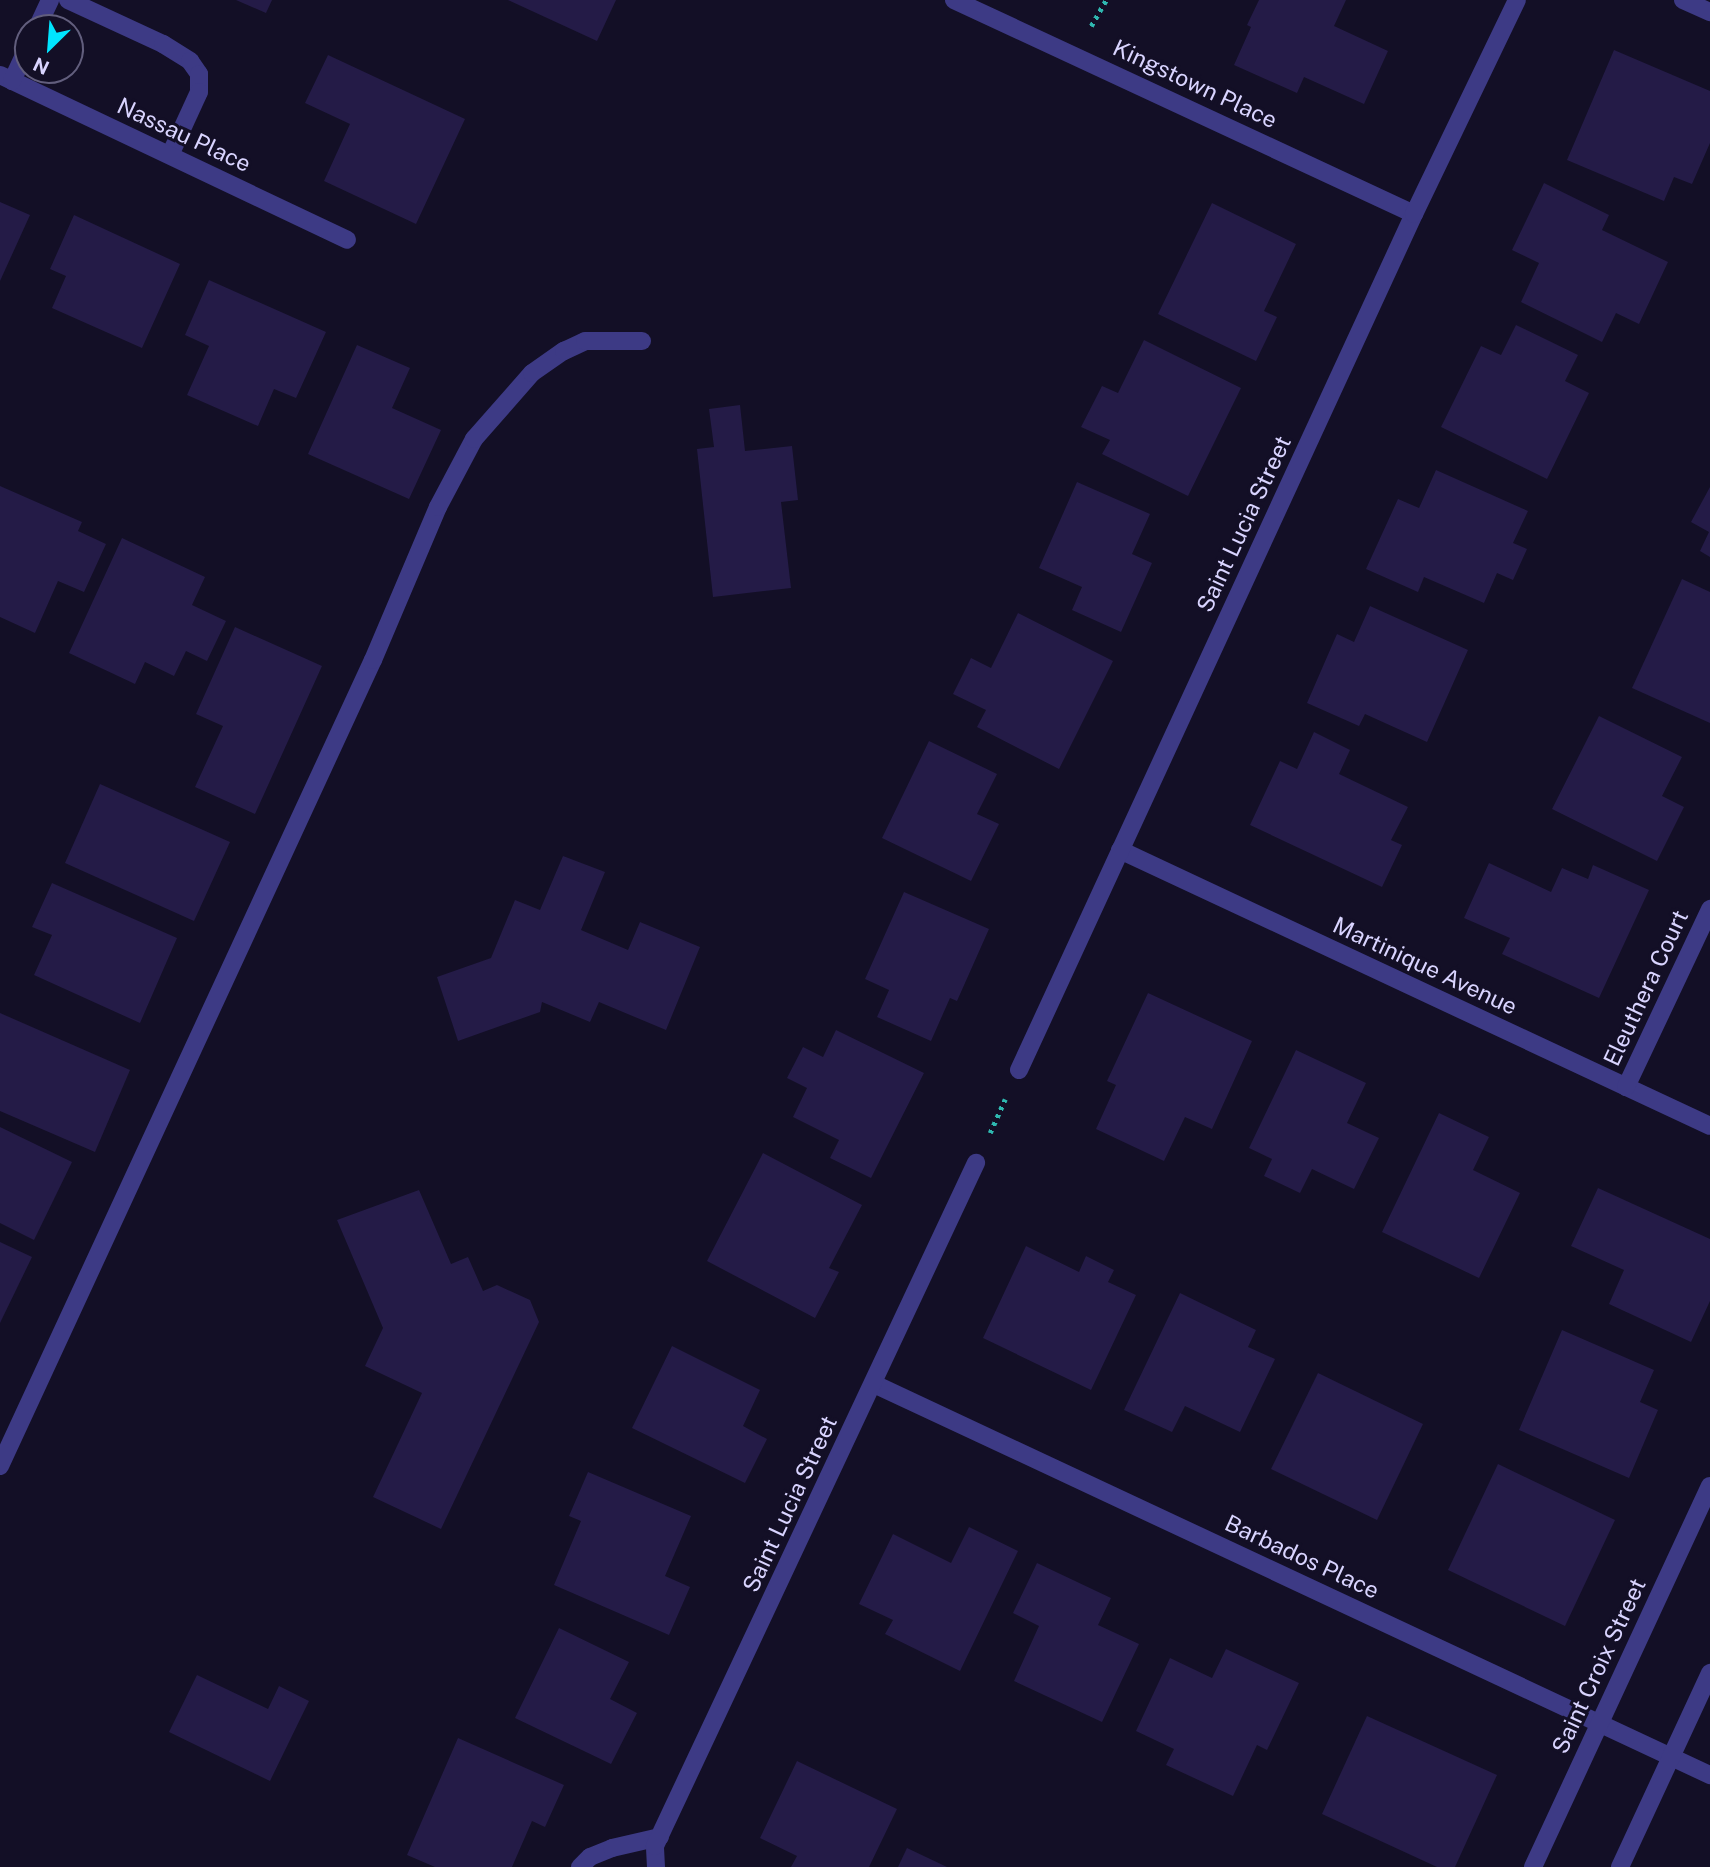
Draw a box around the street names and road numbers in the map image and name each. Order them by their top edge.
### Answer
street label: Kingstown Place [1108,34,1282,134]
street label: Nassau Place [113,92,255,178]
street label: Saint Lucia Street [1191,431,1297,617]
street label: Eleuthera Court [1598,906,1694,1070]
street label: Martinique Avenue [1329,911,1521,1021]
street label: Saint Lucia Street [737,1411,843,1597]
street label: Barbados Place [1221,1509,1383,1605]
street label: Saint Croix Street [1546,1574,1652,1758]

